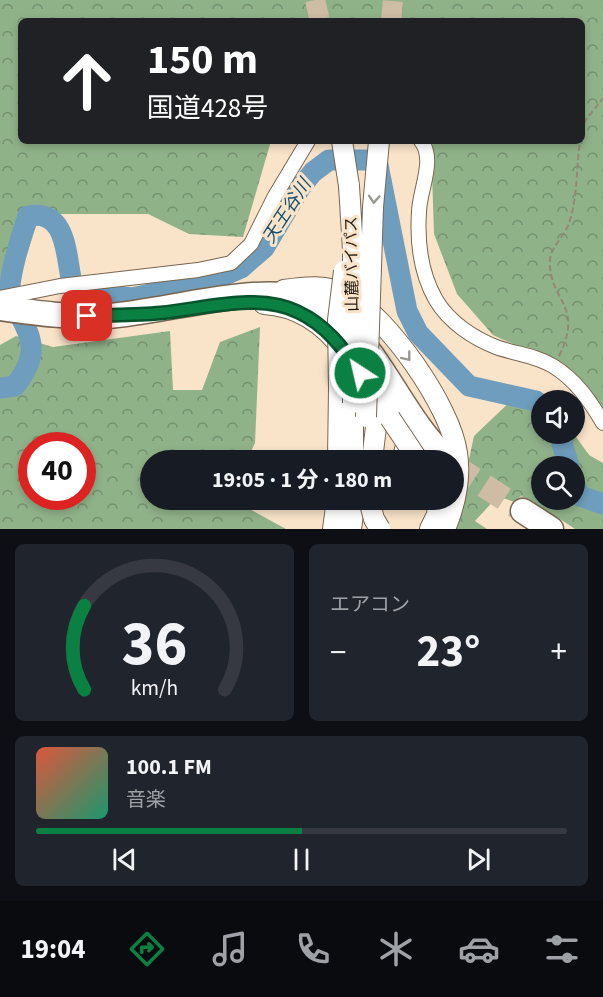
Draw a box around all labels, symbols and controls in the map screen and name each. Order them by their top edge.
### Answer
text: 150 m [147,30,258,90]
icon: ahead [48,42,126,120]
text: 国道428号 [147,89,268,128]
water label: 天王谷川 [257,172,318,248]
one-way arrow [368,195,381,204]
street label: 山麓バイパス [340,216,364,312]
pin [61,290,112,341]
icon: arrive [70,299,103,332]
position arrow [328,341,392,405]
one-way arrow [400,351,411,362]
map controls [531,390,585,510]
button: sound [531,390,585,444]
speed limit sign: 40 [18,432,96,510]
button: search [531,456,585,510]
text: 19:05 · 1 分 · 180 m [212,464,392,496]
text: エアコン [330,591,410,619]
text: 36 [122,600,187,689]
text: 23° [417,620,480,684]
text: − [330,629,346,676]
text: + [551,629,567,676]
text: km/h [131,673,178,704]
text: 100.1 FM [126,751,212,783]
text: 音楽 [126,786,166,814]
icon: previous [108,843,141,876]
icon: pause [285,843,318,876]
icon: next [462,843,495,876]
icon: directions [126,928,168,970]
icon: music [209,928,251,970]
icon: phone [292,928,334,970]
icon: climate [375,928,417,970]
icon: car [458,928,500,970]
icon: filters [541,928,583,970]
text: 19:04 [20,930,86,969]

